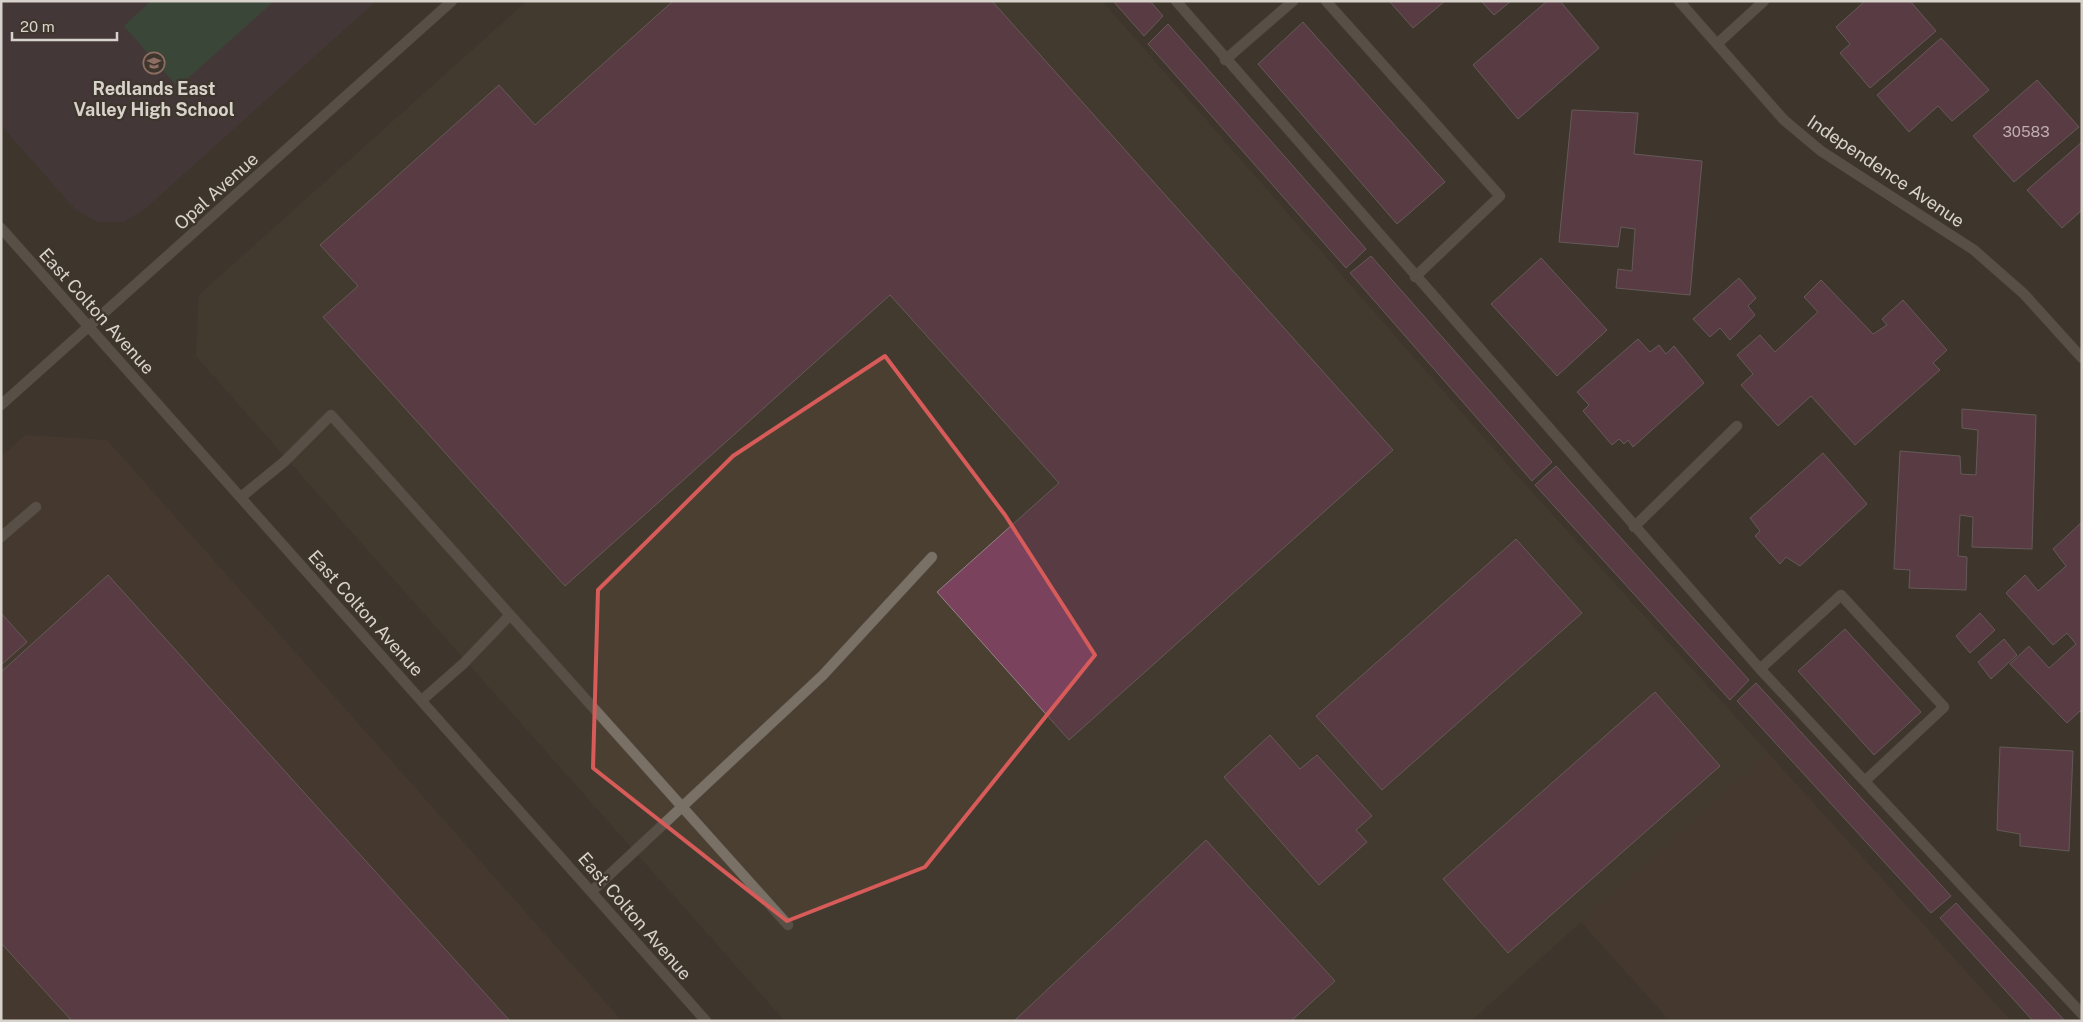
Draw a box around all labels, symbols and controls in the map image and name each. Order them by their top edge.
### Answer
scale bar [12,10,118,42]
text: 20 m [20,18,55,35]
school or university icon: Redlands East Valley High School [142,51,166,75]
place label: Redlands East Valley High School [73,78,235,120]
street label: Independence Avenue [1803,111,1969,231]
house number: 30583 [2002,123,2050,140]
street label: Opal Avenue [170,148,262,234]
street label: East Colton Avenue [35,244,159,378]
street label: East Colton Avenue [304,546,428,680]
street label: East Colton Avenue [574,848,696,984]

